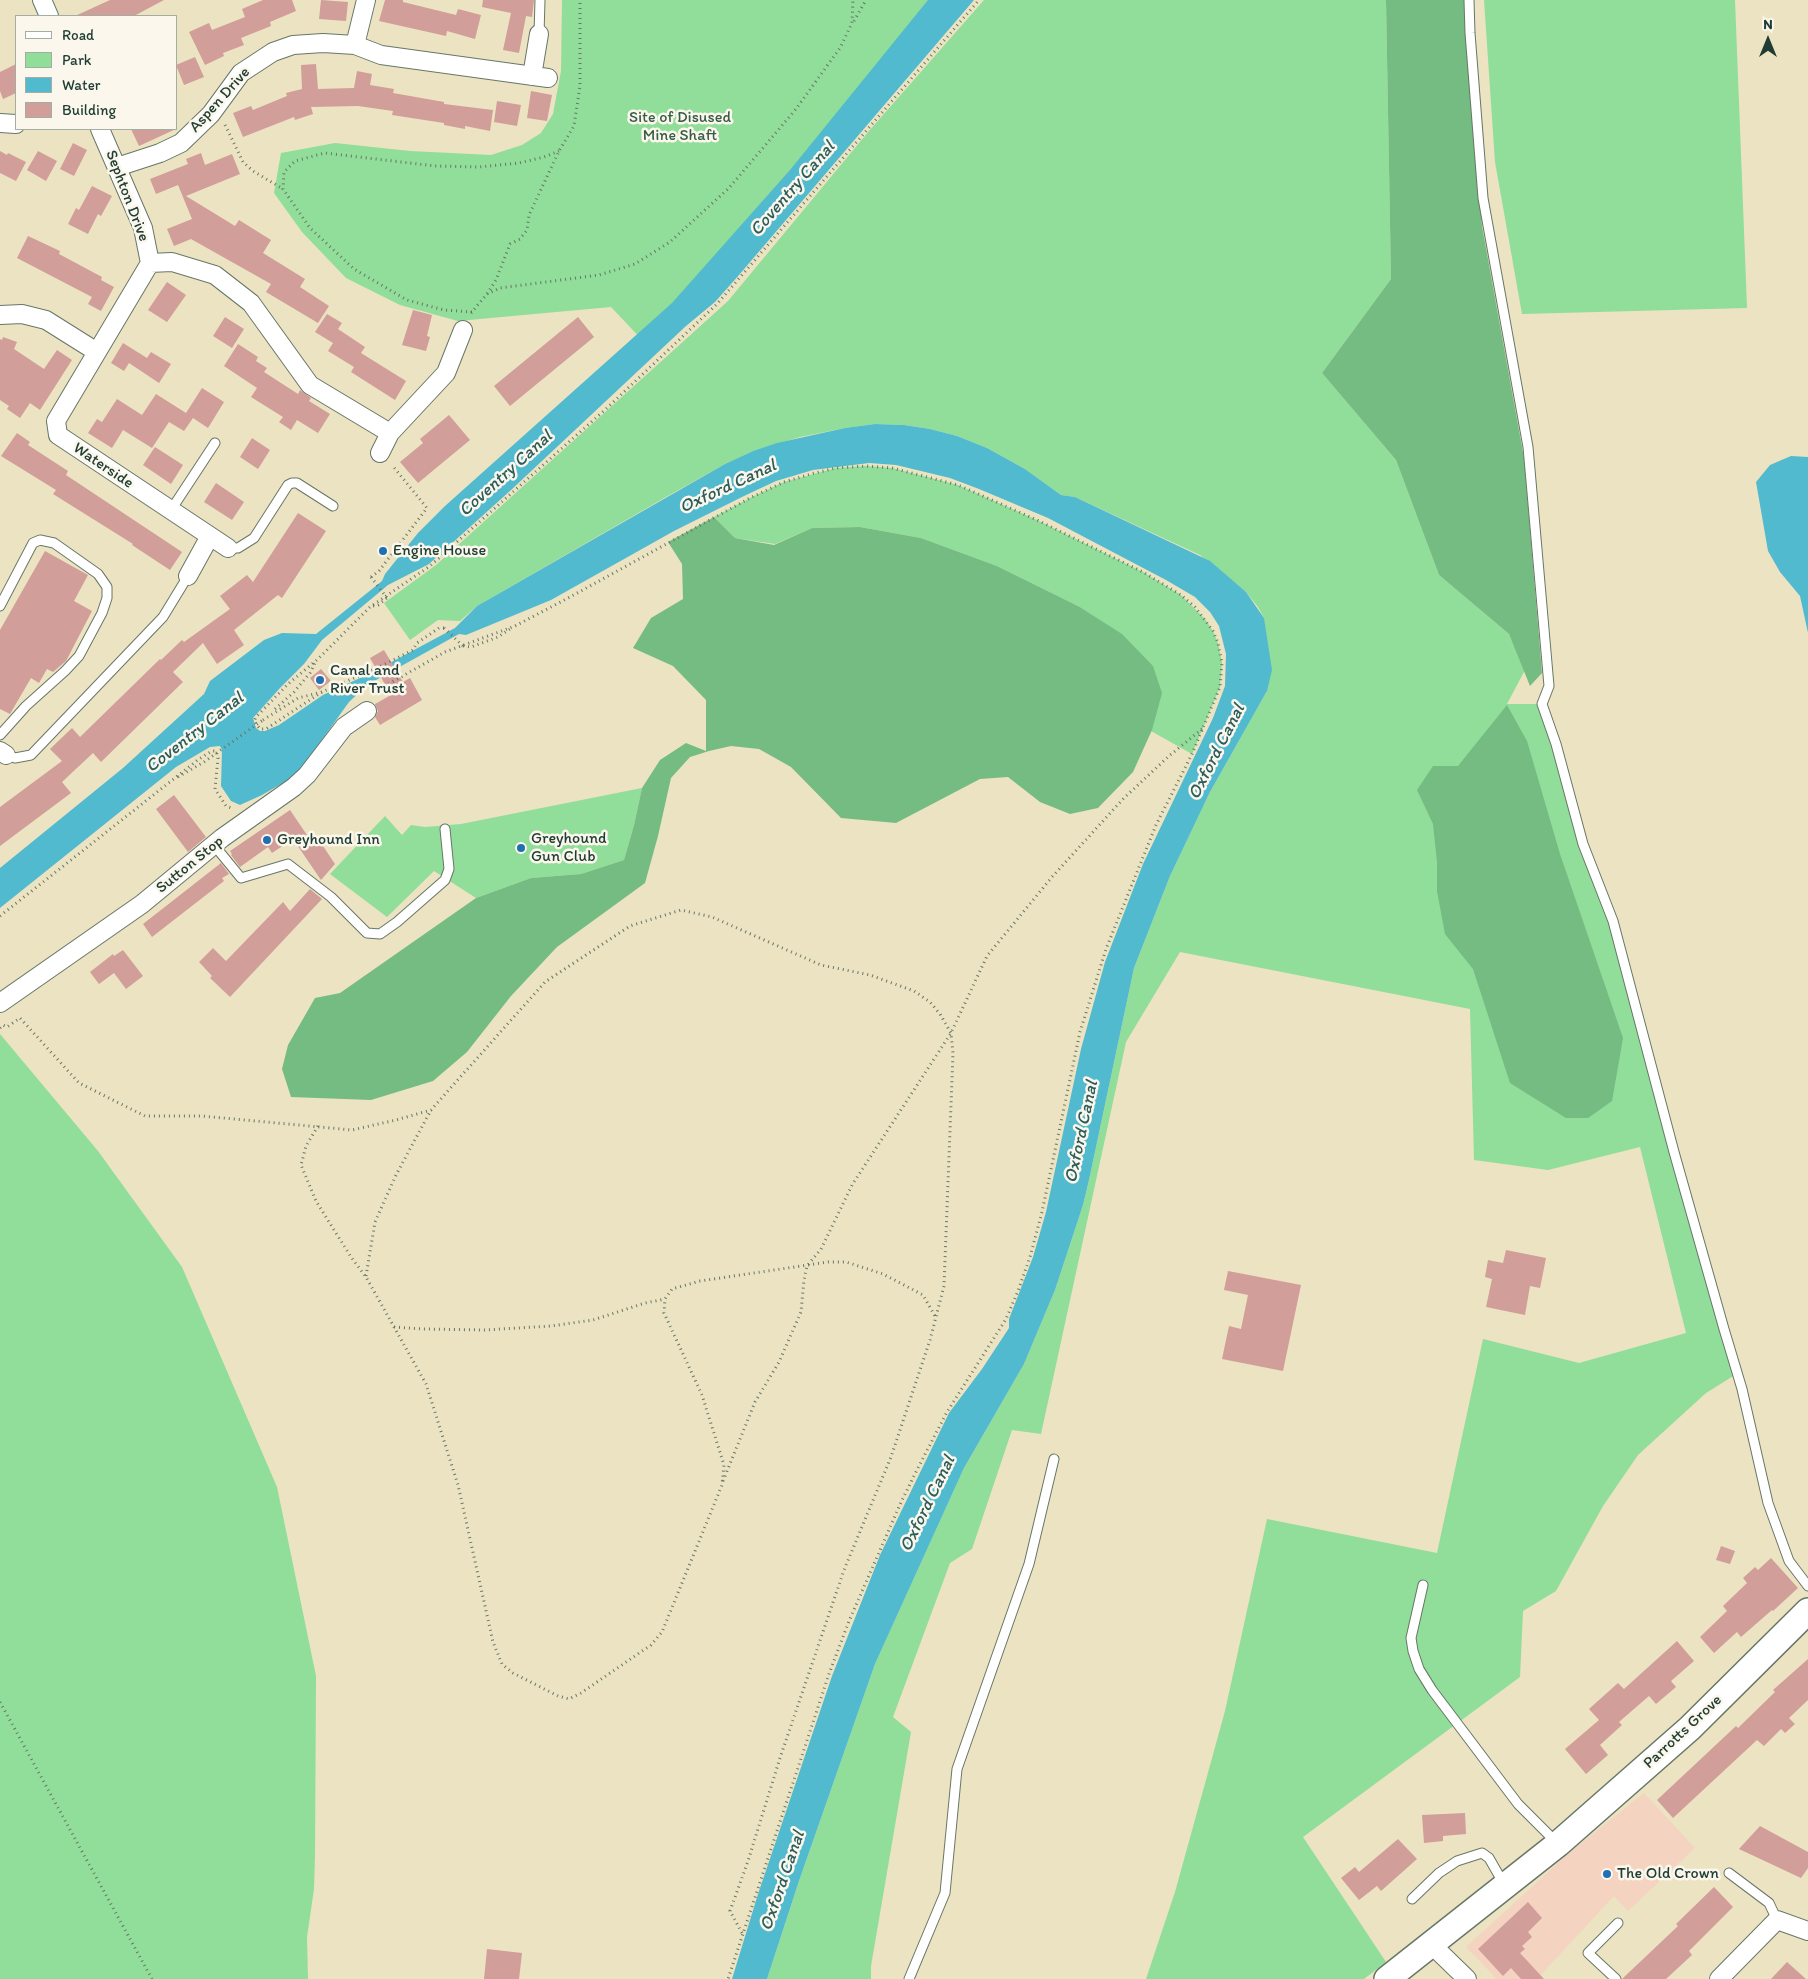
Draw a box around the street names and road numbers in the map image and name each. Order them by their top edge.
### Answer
street label: Aspen Drive [186,63,254,137]
street label: Sephton Drive [101,148,153,244]
street label: Waterside [69,439,137,493]
street label: Sutton Stop [152,832,228,898]
street label: Parrotts Grove [1640,1691,1726,1773]

